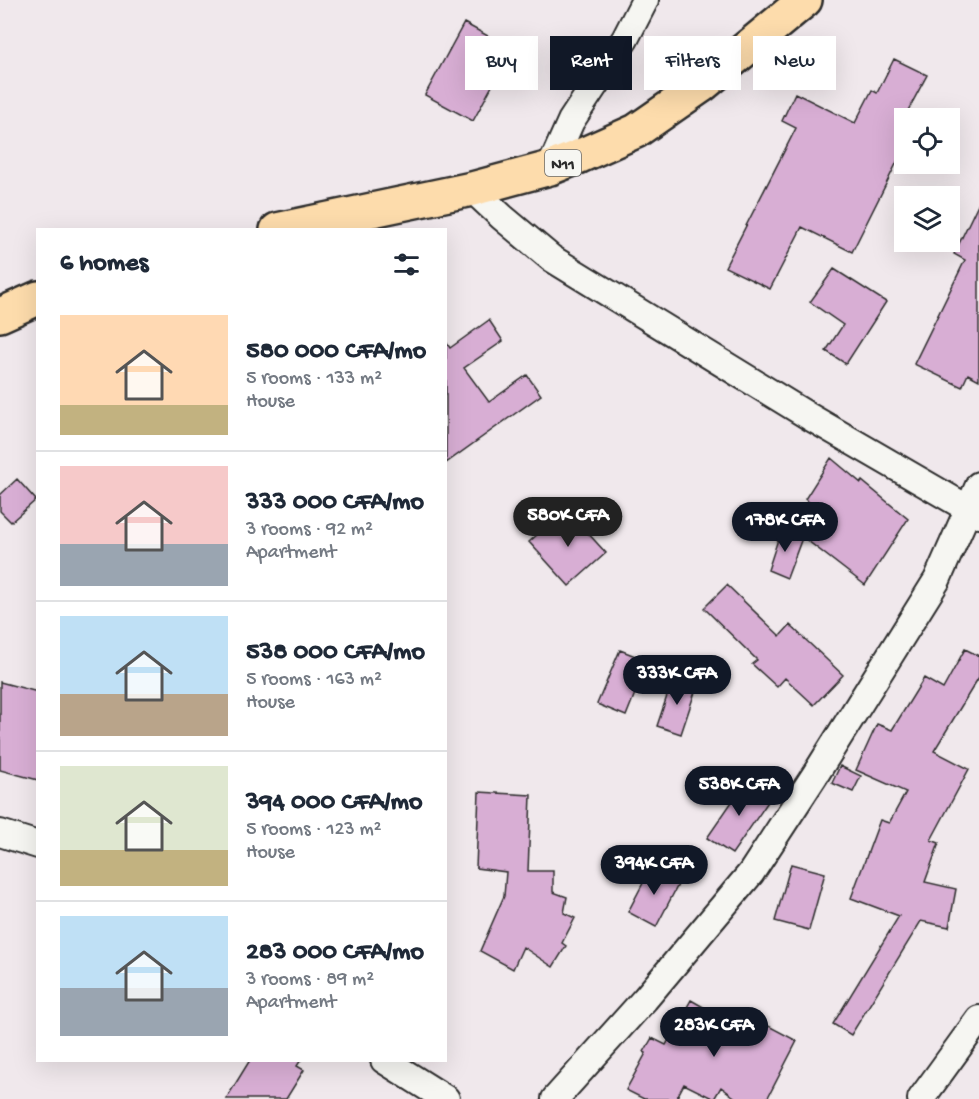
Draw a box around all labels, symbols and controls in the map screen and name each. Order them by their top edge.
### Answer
chip: Buy [465,36,538,90]
chip: Rent [550,36,632,90]
chip: Filters [644,36,741,90]
chip: New [753,36,836,90]
map controls [894,108,960,252]
button: locate [894,108,960,174]
road number: N11 [545,150,581,176]
button: layers [894,186,960,252]
icon: filters [390,248,423,281]
text: 6 homes [60,249,148,280]
text: 580 000 CFA/mo [246,337,426,368]
icon: home [108,339,180,411]
text: 5 rooms · 133 m² [246,368,382,391]
text: House [246,391,295,414]
text: 333 000 CFA/mo [246,488,424,519]
icon: home [108,490,180,562]
pin: 580K CFA [506,497,630,548]
pin: 178K CFA [723,502,847,553]
text: 580K CFA [527,505,609,528]
text: 178K CFA [746,510,824,533]
text: 3 rooms · 92 m² [246,519,373,542]
text: Apartment [246,542,336,565]
text: 538 000 CFA/mo [246,638,425,669]
icon: home [108,640,180,712]
pin: 333K CFA [615,655,739,706]
text: 333K CFA [637,663,717,686]
text: 5 rooms · 163 m² [246,669,382,692]
text: House [246,692,295,715]
pin: 538K CFA [677,766,801,817]
text: 538K CFA [699,774,779,797]
text: 394 000 CFA/mo [246,788,422,819]
icon: home [108,790,180,862]
text: 5 rooms · 123 m² [246,819,382,842]
text: House [246,842,295,865]
pin: 394K CFA [592,845,716,896]
text: 394K CFA [615,853,693,876]
text: 283 000 CFA/mo [246,938,424,969]
icon: home [108,940,180,1012]
text: 3 rooms · 89 m² [246,969,374,992]
text: Apartment [246,992,336,1015]
pin: 283K CFA [652,1007,776,1058]
text: 283K CFA [674,1015,754,1038]

